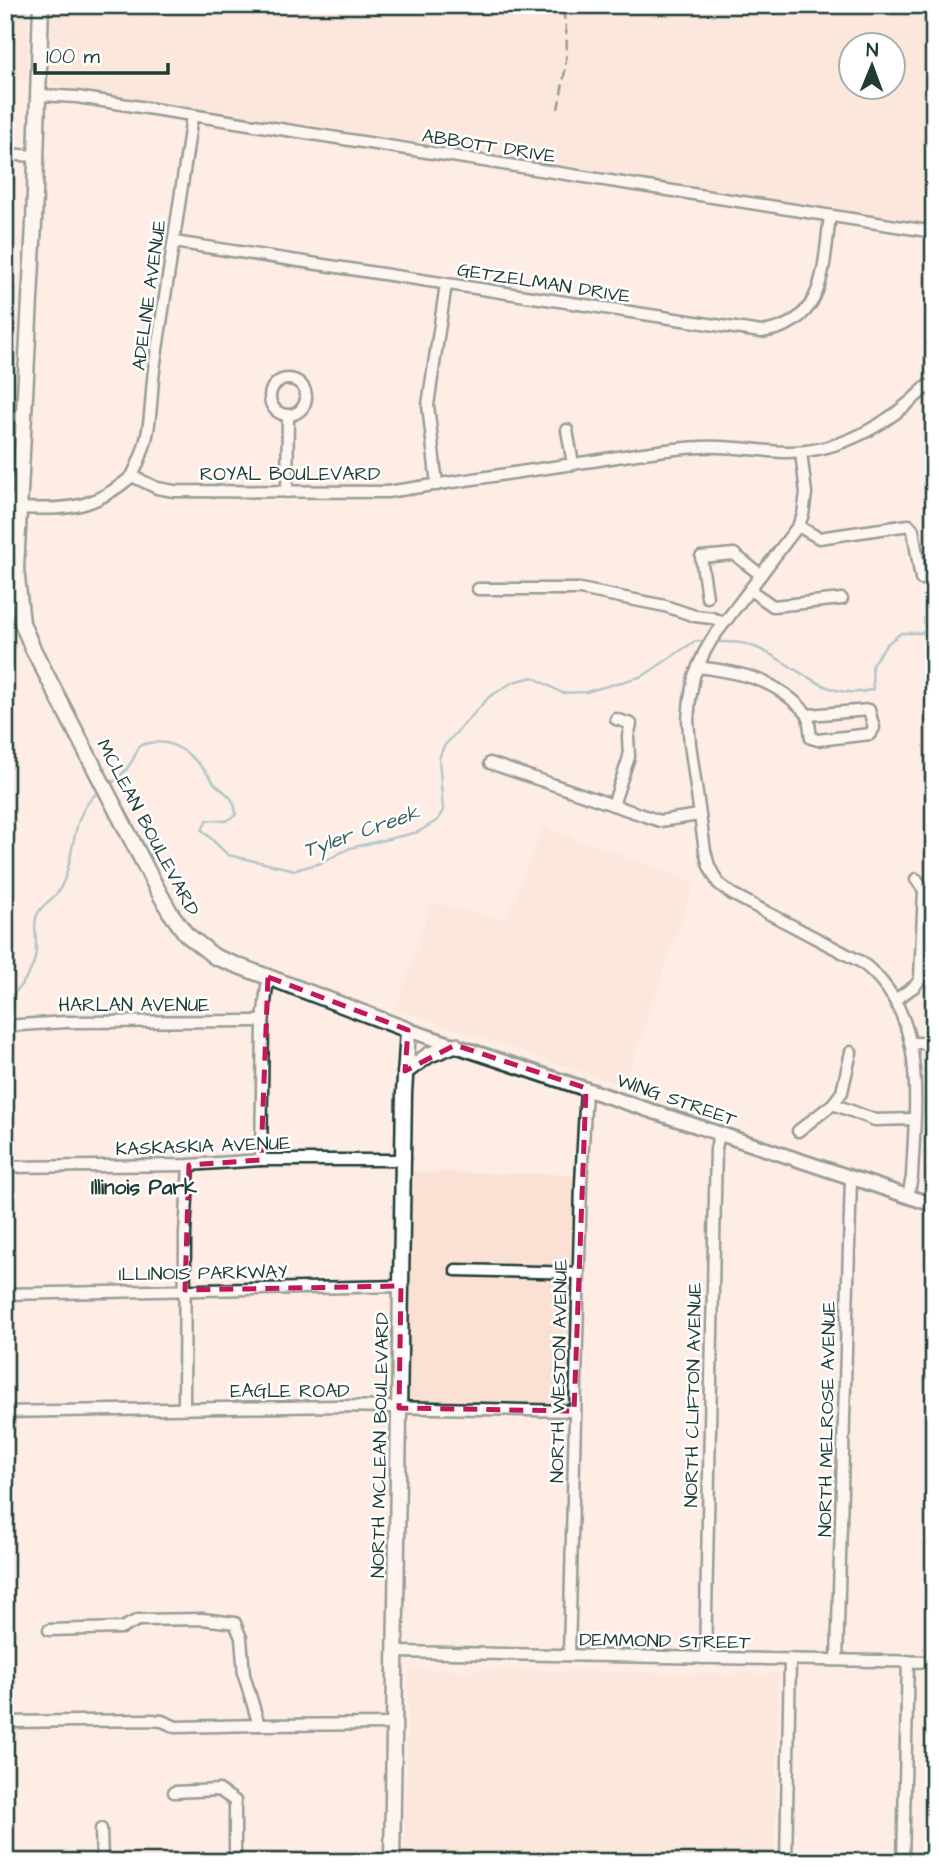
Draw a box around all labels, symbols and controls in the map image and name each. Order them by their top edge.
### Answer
scale bar [35,32,168,76]
north arrow [838,32,908,102]
text: N [866,37,879,64]
text: 100 m [46,42,101,71]
street label: ABBOTT DRIVE [420,123,558,170]
street label: ADELINE AVENUE [126,218,173,372]
street label: GETZELMAN DRIVE [455,256,632,310]
street label: ROYAL BOULEVARD [200,461,380,488]
street label: MCLEAN BOULEVARD [90,735,206,921]
water label: Tyler Creek [299,798,425,866]
street label: HARLAN AVENUE [58,992,210,1019]
street label: WING STREET [613,1067,740,1134]
street label: KASKASKIA AVENUE [115,1130,291,1163]
district label: Illinois Park [91,1173,197,1202]
street label: ILLINOIS PARKWAY [118,1259,288,1288]
street label: NORTH WESTON AVENUE [544,1259,575,1483]
street label: NORTH CLIFTON AVENUE [678,1282,709,1508]
street label: NORTH MELROSE AVENUE [812,1301,843,1537]
street label: NORTH MCLEAN BOULEVARD [365,1312,396,1578]
street label: EAGLE ROAD [230,1378,350,1405]
street label: DEMMOND STREET [579,1627,751,1656]

